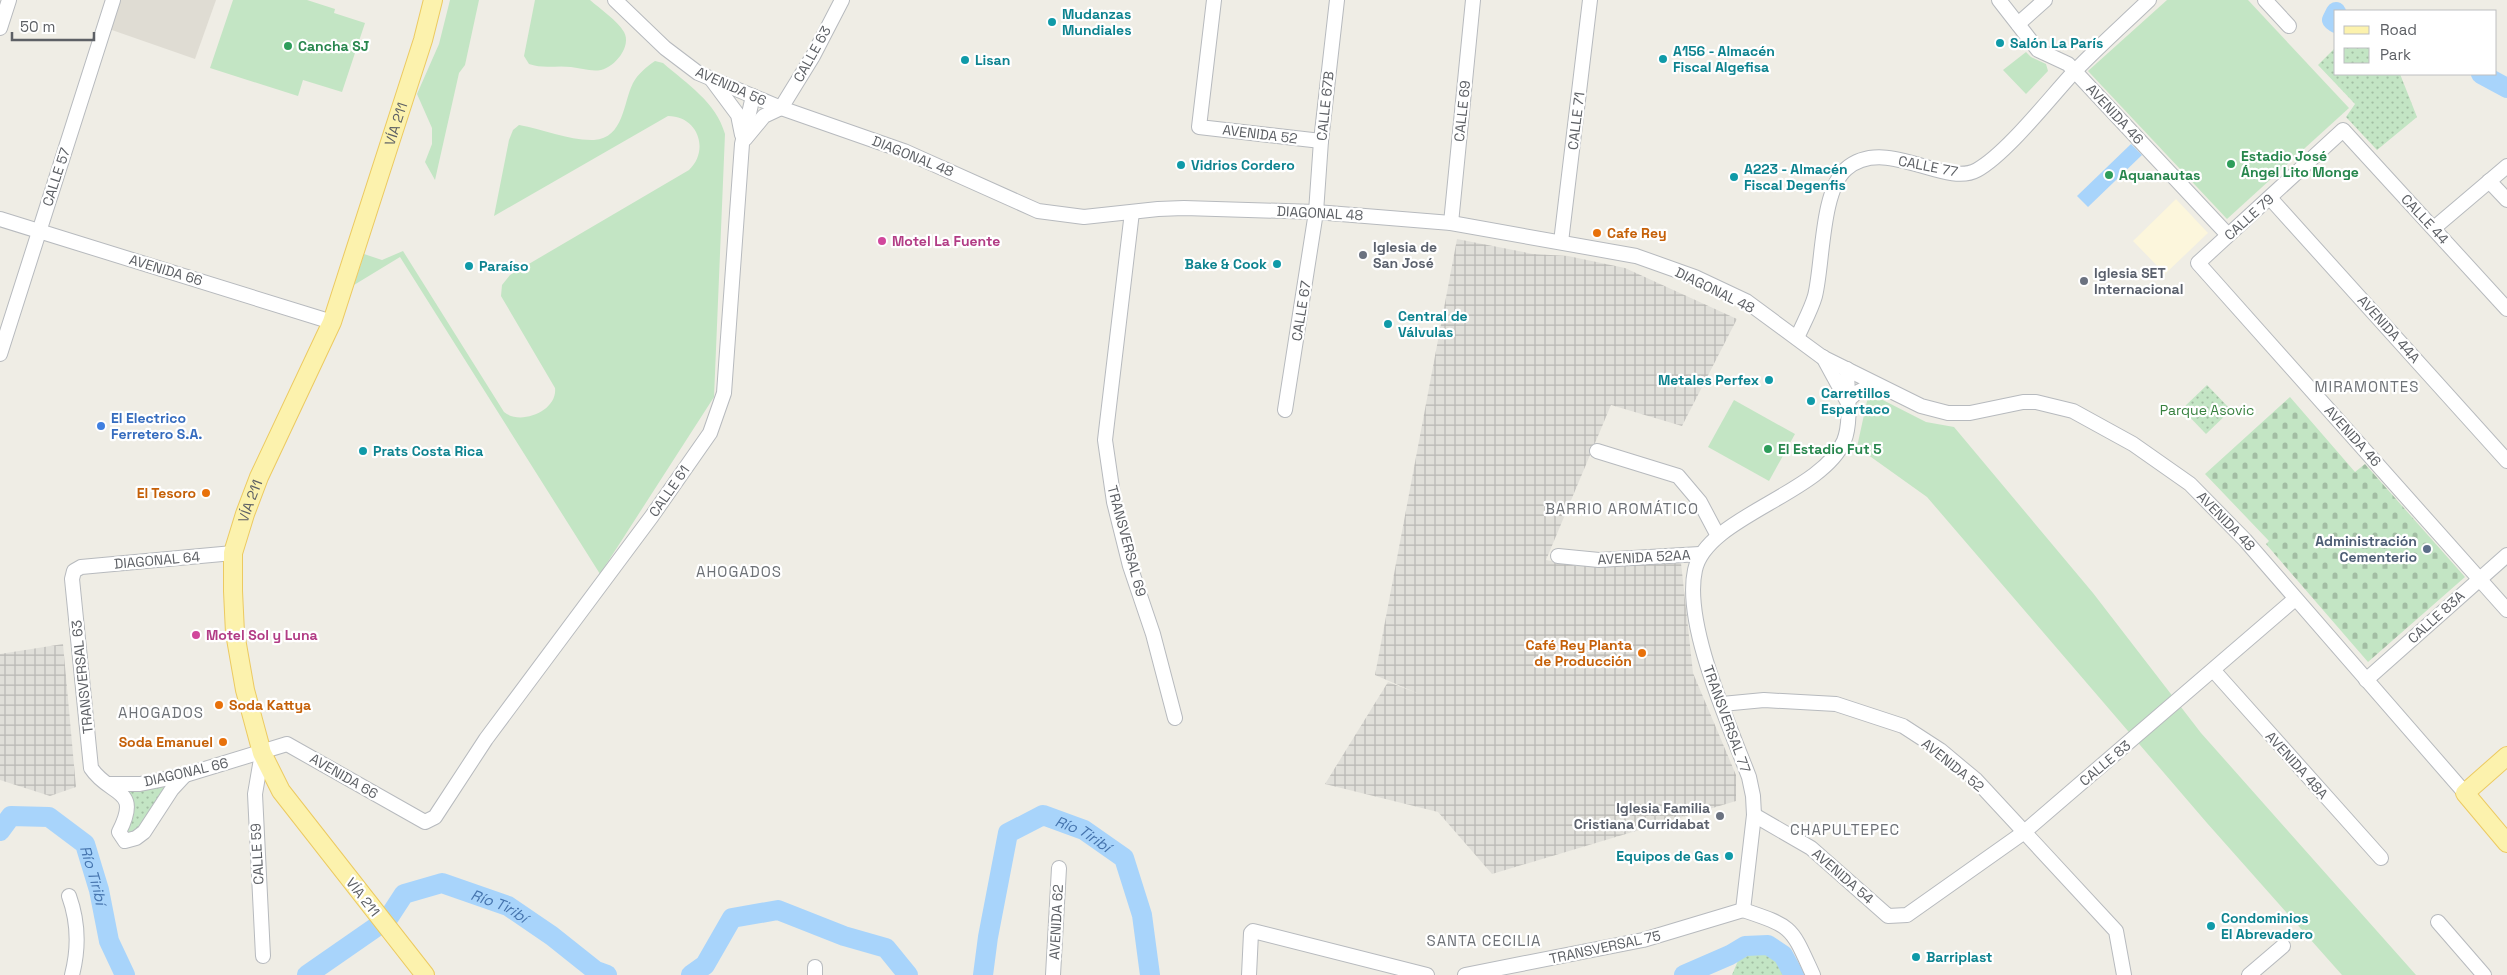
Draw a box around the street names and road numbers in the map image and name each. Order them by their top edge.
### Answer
street label: CALLE 63 [789,23,835,85]
street label: AVENIDA 56 [693,62,769,110]
street label: CALLE 67B [1312,70,1338,142]
street label: CALLE 69 [1450,79,1474,143]
street label: AVENIDA 46 [2082,80,2148,148]
street label: CALLE 71 [1564,91,1588,151]
street label: VÍA 211 [380,100,411,148]
street label: AVENIDA 52 [1221,120,1299,148]
street label: DIAGONAL 48 [870,131,957,181]
street label: CALLE 57 [38,145,74,209]
street label: CALLE 77 [1897,151,1959,181]
street label: CALLE 79 [2220,190,2278,244]
street label: CALLE 44 [2397,190,2453,248]
street label: DIAGONAL 48 [1276,202,1364,224]
street label: AVENIDA 66 [127,250,205,290]
street label: DIAGONAL 48 [1672,263,1758,317]
street label: CALLE 67 [1287,279,1315,342]
street label: AVENIDA 44A [2354,291,2424,367]
street label: AVENIDA 46 [2321,402,2385,470]
street label: CALLE 61 [645,462,693,520]
street label: VÍA 211 [234,477,266,525]
street label: TRANSVERSAL 69 [1104,483,1150,599]
street label: AVENIDA 48 [2193,487,2259,555]
street label: AVENIDA 52AA [1597,546,1691,568]
street label: DIAGONAL 64 [113,547,201,573]
street label: CALLE 83A [2404,587,2468,647]
street label: TRANSVERSAL 63 [67,619,97,735]
street label: TRANSVERSAL 77 [1699,663,1755,775]
street label: AVENIDA 48A [2262,727,2332,803]
street label: AVENIDA 52 [1918,734,1988,796]
street label: CALLE 83 [2076,736,2134,790]
street label: AVENIDA 66 [307,749,381,803]
street label: DIAGONAL 66 [142,754,230,790]
street label: CALLE 59 [246,823,268,885]
street label: AVENIDA 54 [1808,844,1878,908]
street label: VÍA 211 [342,874,384,920]
street label: AVENIDA 62 [1045,884,1067,960]
street label: TRANSVERSAL 75 [1548,926,1662,968]

